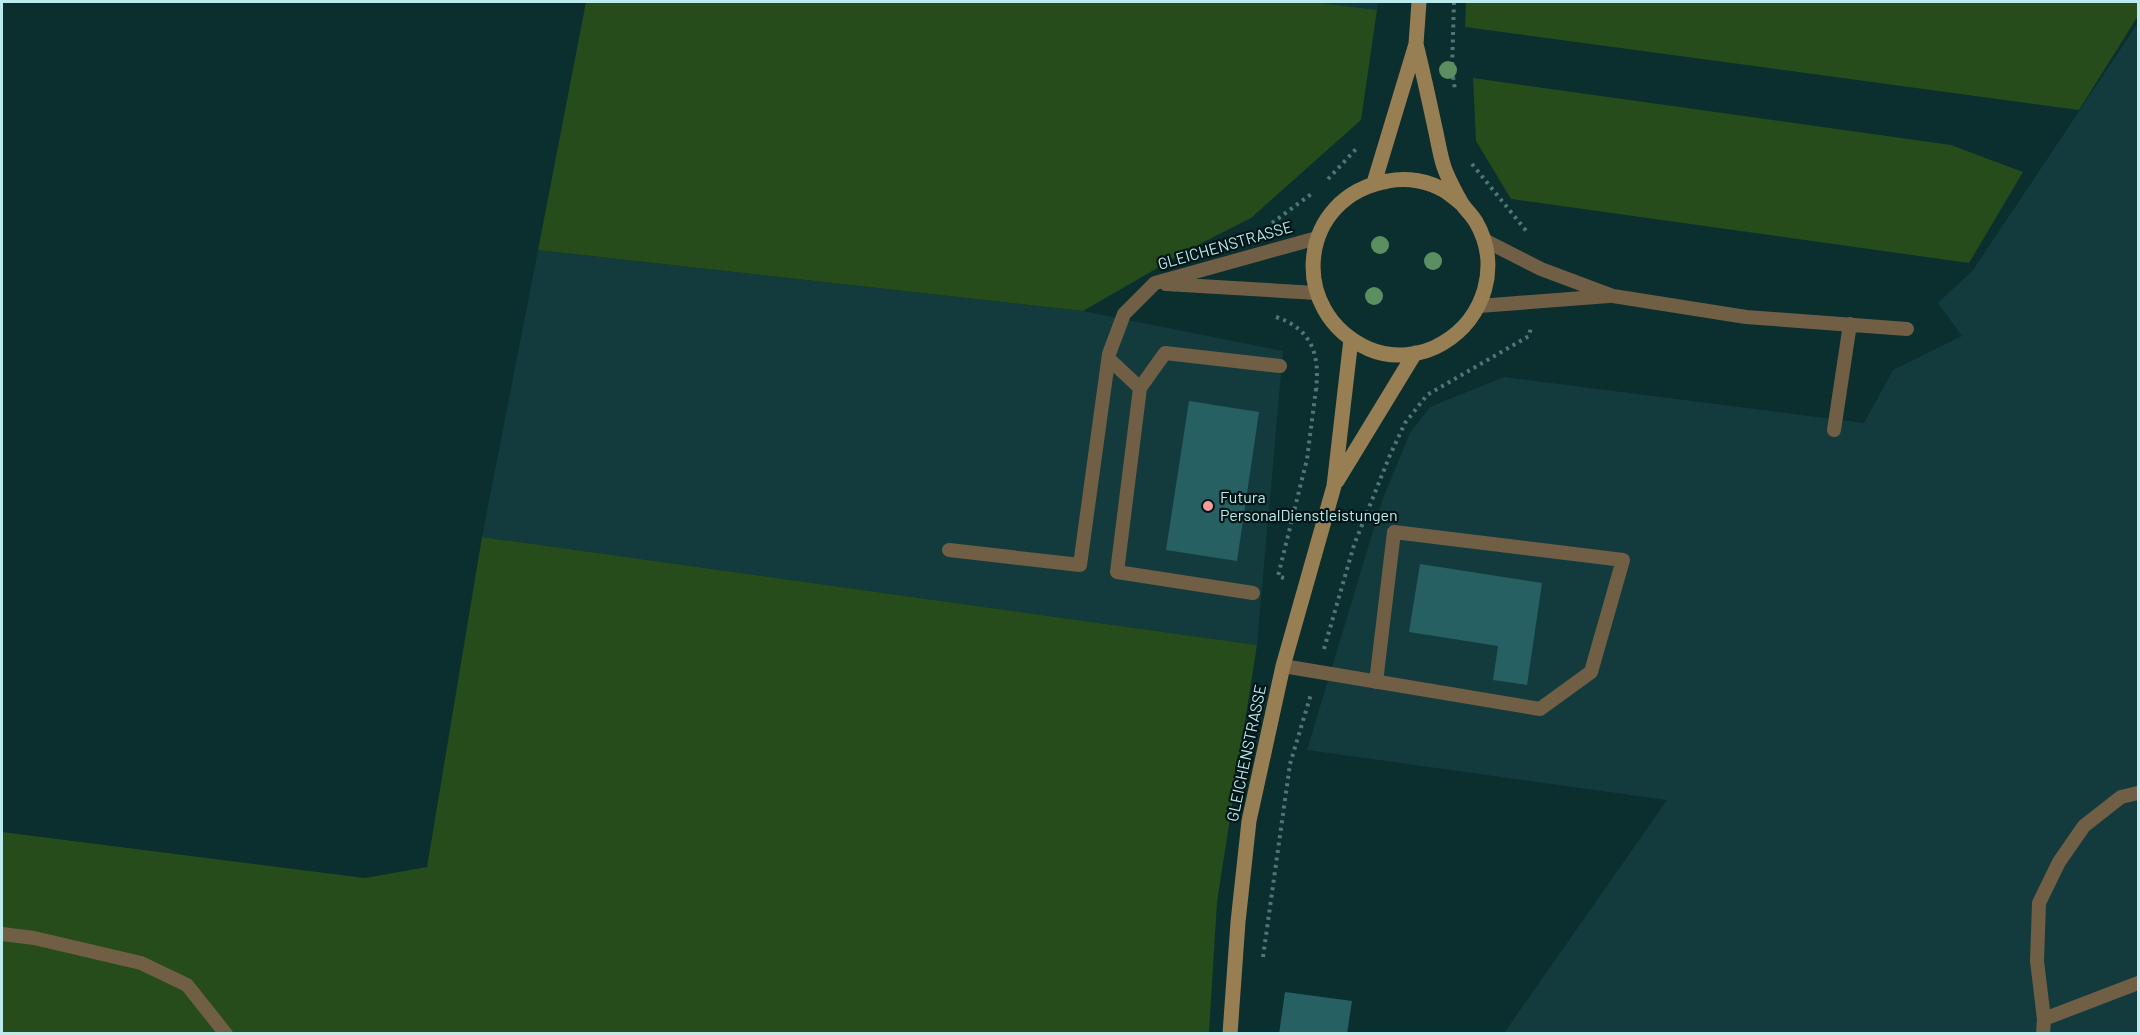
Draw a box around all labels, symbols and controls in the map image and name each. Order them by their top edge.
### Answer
street label: GLEICHENSTRASSE [1155,216,1294,273]
place label: Futura PersonalDienstleistungen [1220,487,1398,524]
marker: Futura PersonalDienstleistungen [1201,499,1215,513]
street label: GLEICHENSTRASSE [1222,683,1269,823]

